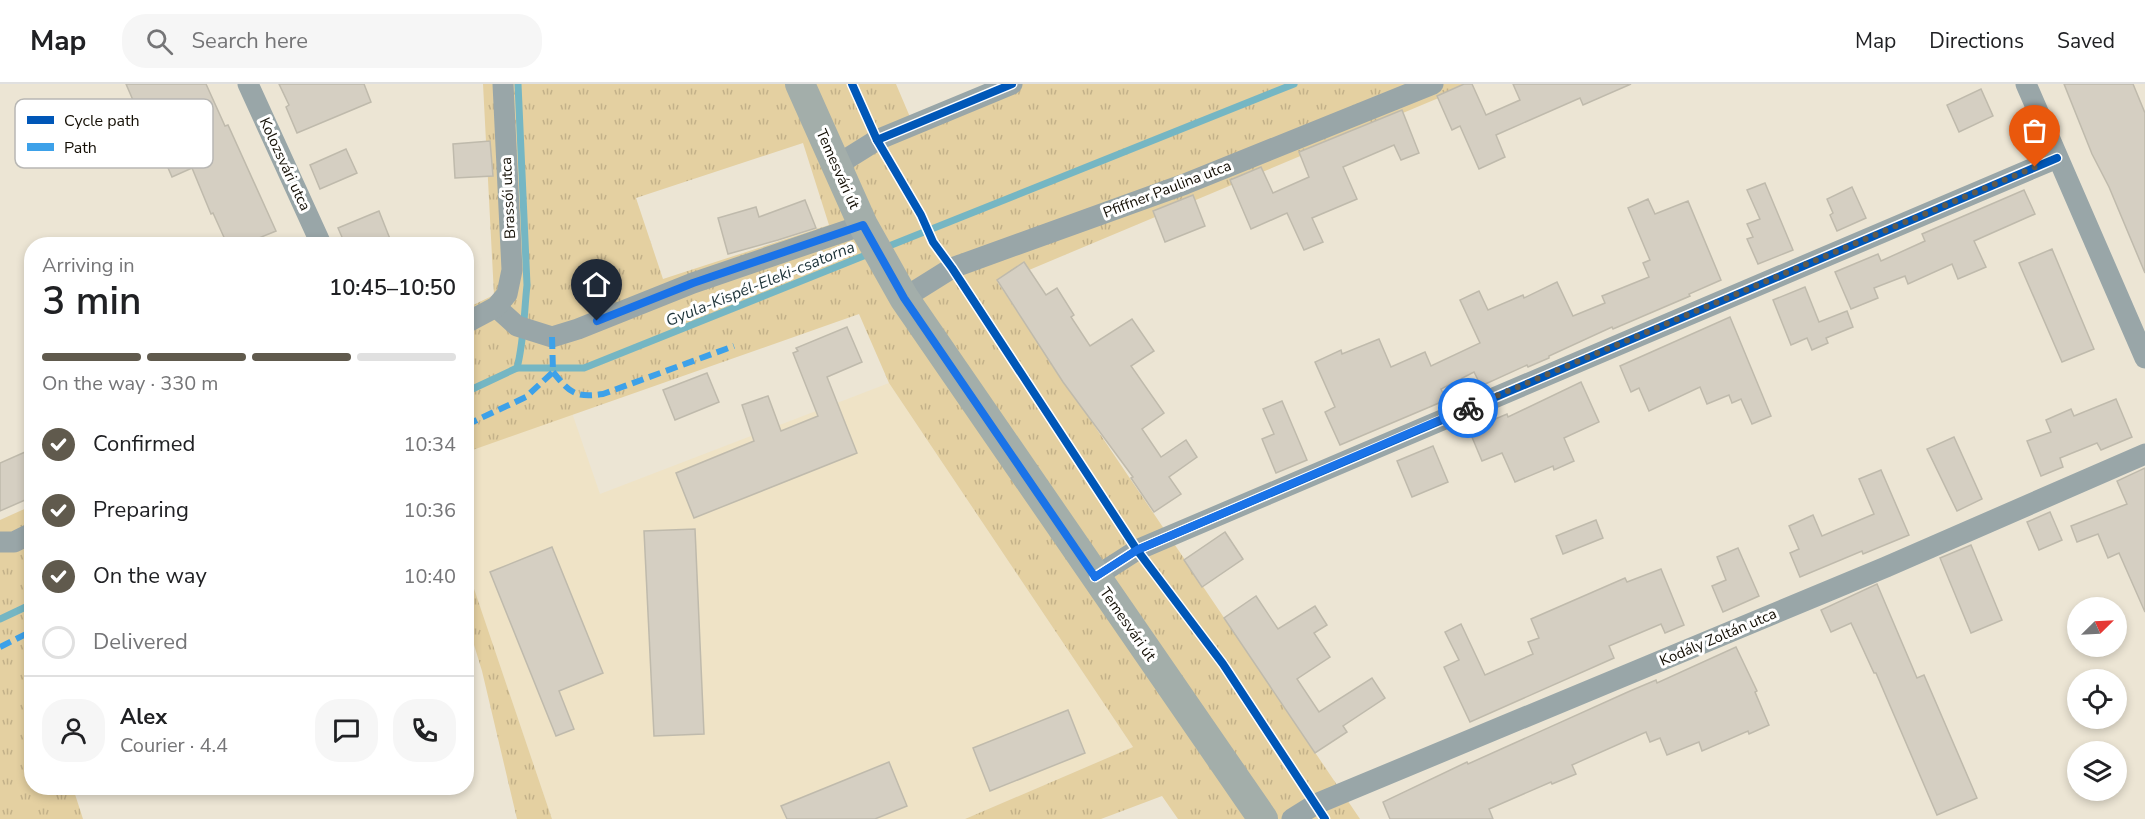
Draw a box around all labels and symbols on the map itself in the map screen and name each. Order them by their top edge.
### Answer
legend [15,99,213,168]
pin [2009,105,2060,167]
text: Cycle path [64,110,140,132]
street label: Kolozsvári utca [255,114,315,214]
street label: Temesvári út [811,126,865,213]
text: Path [64,137,97,159]
street label: Pfiffner Paulina utca [1100,155,1234,223]
street label: Brassói utca [496,157,520,239]
water label: Gyula-Kispél-Eleki-csatorna [663,236,858,332]
pin [571,259,622,321]
courier [1438,378,1498,438]
street label: Temesvári út [1095,583,1161,665]
north arrow [2067,597,2127,657]
street label: Kodály Zoltán utca [1656,603,1780,671]

